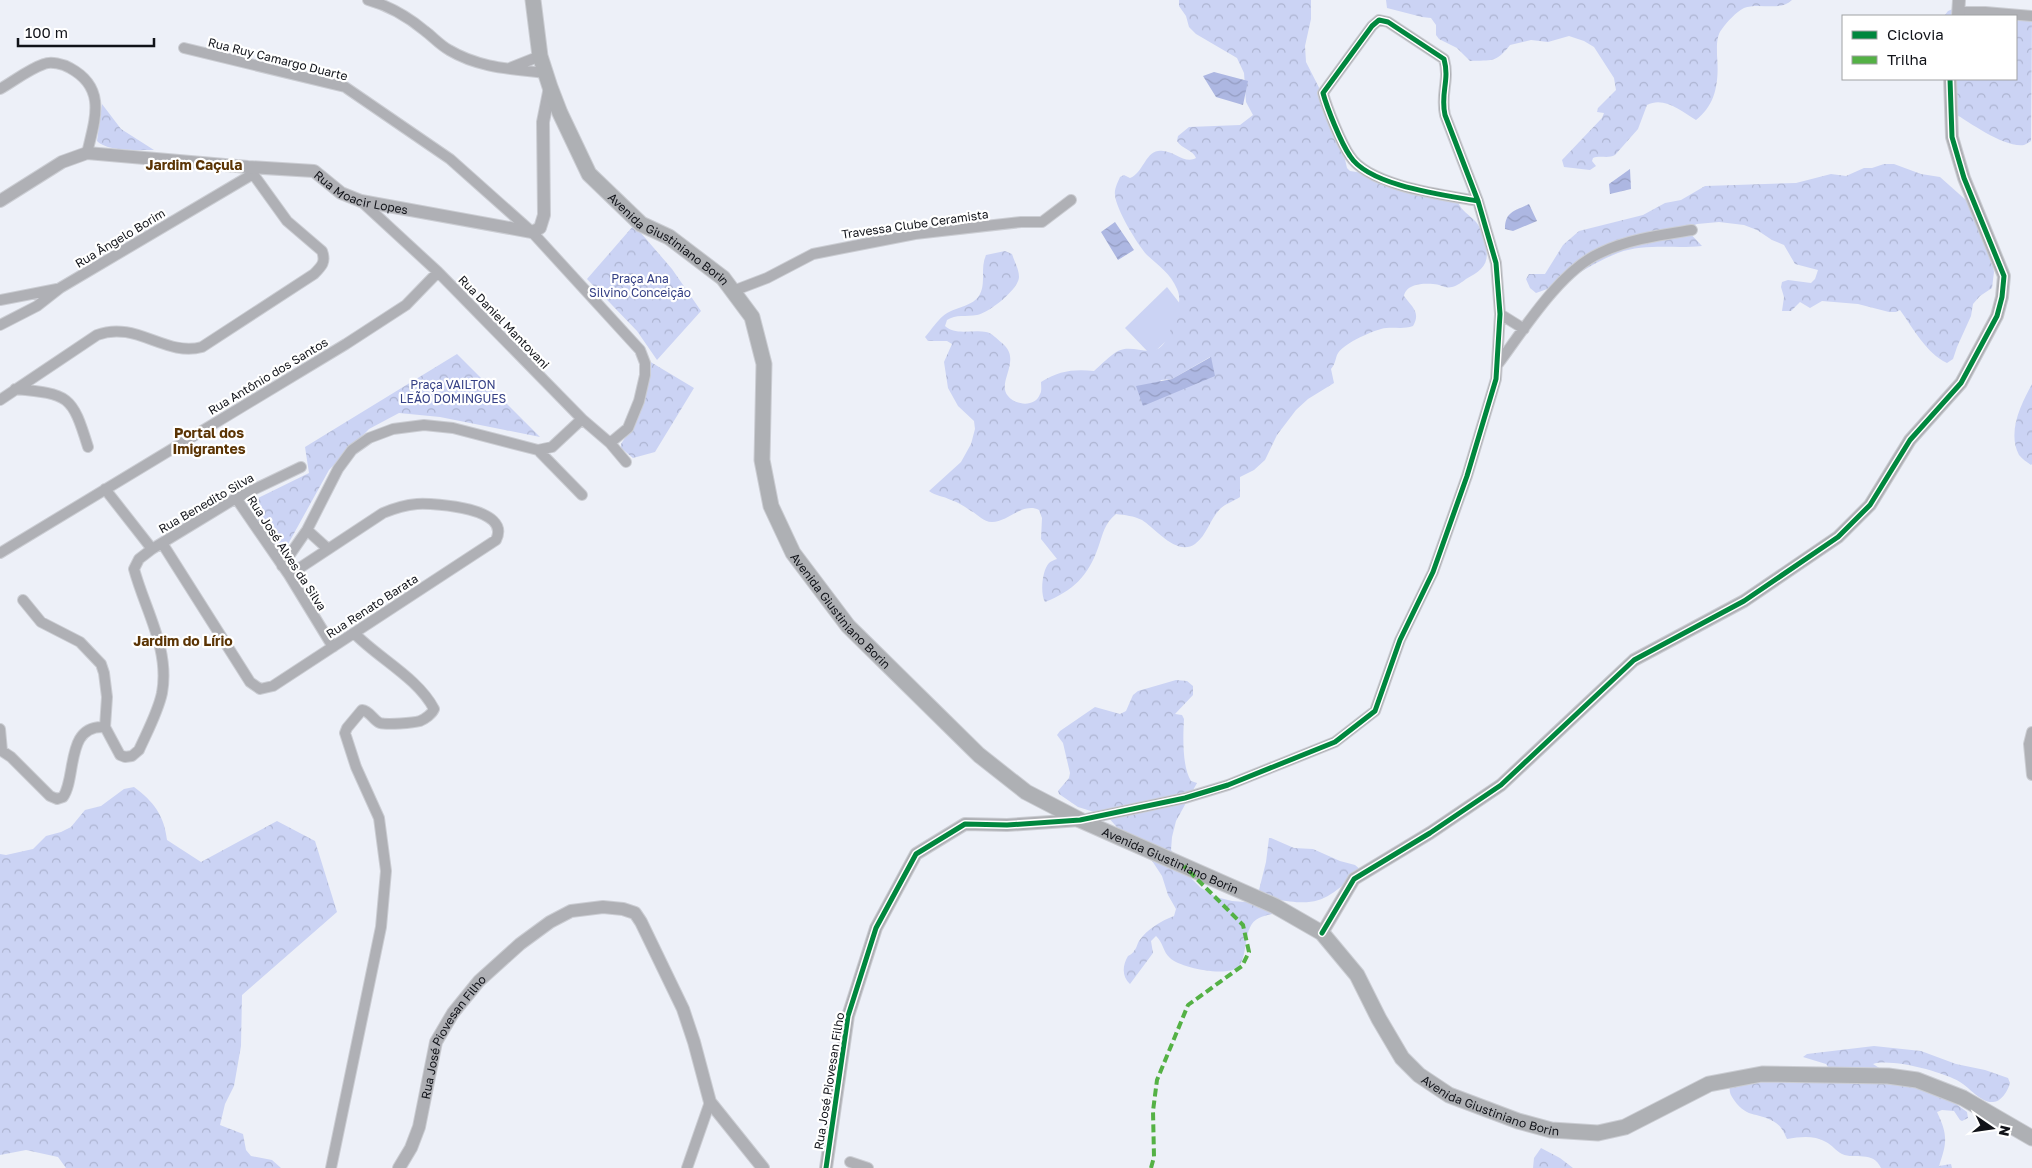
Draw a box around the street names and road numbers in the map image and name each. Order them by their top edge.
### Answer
street label: Rua Ruy Camargo Duarte [207,34,349,84]
street label: Rua Moacir Lopes [311,167,409,217]
street label: Avenida Giustiniano Borin [605,189,733,288]
street label: Rua Ângelo Borim [72,205,168,271]
street label: Travessa Clube Ceramista [841,206,989,242]
street label: Rua Daniel Mantovani [455,272,553,372]
street label: Rua Antônio dos Santos [205,334,331,418]
street label: Rua Benedito Silva [156,470,256,536]
street label: Rua José Alves da Silva [244,493,330,613]
street label: Avenida Giustiniano Borin [788,549,894,671]
street label: Rua Renato Barata [323,571,421,641]
street label: Avenida Giustiniano Borin [1100,823,1241,897]
street label: Rua José Piovesan Filho [417,971,489,1100]
street label: Rua José Piovesan Filho [811,1011,847,1151]
street label: Avenida Giustiniano Borin [1419,1071,1560,1138]

